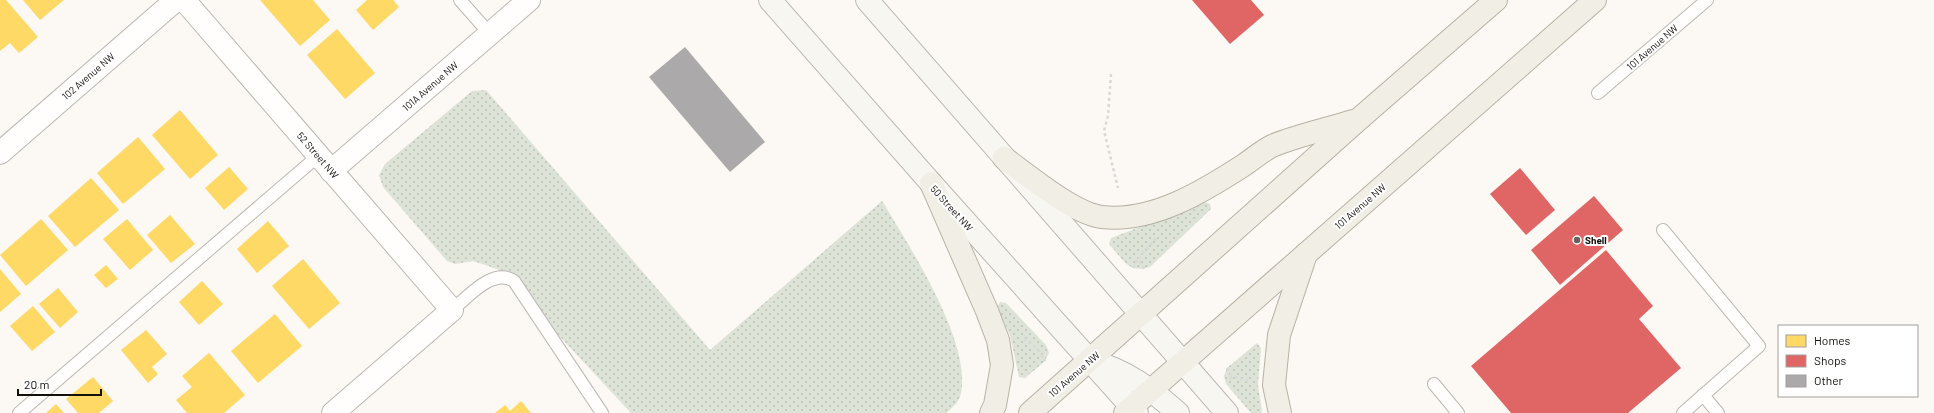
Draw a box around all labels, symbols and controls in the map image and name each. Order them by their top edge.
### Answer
street label: 101 Avenue NW [1624,21,1680,72]
street label: 102 Avenue NW [59,50,117,102]
street label: 101A Avenue NW [400,58,460,113]
street label: 52 Street NW [295,129,341,181]
street label: 101 Avenue NW [1332,180,1388,231]
street label: 50 Street NW [928,183,976,234]
place label: Shell [1585,234,1607,246]
marker: Shell [1572,235,1582,245]
legend [1778,325,1918,397]
text: Homes [1814,333,1851,347]
street label: 101 Avenue NW [1046,348,1102,399]
text: Shops [1814,353,1847,367]
scale bar [18,371,101,397]
text: Other [1814,373,1844,387]
text: 20 m [24,377,50,391]

